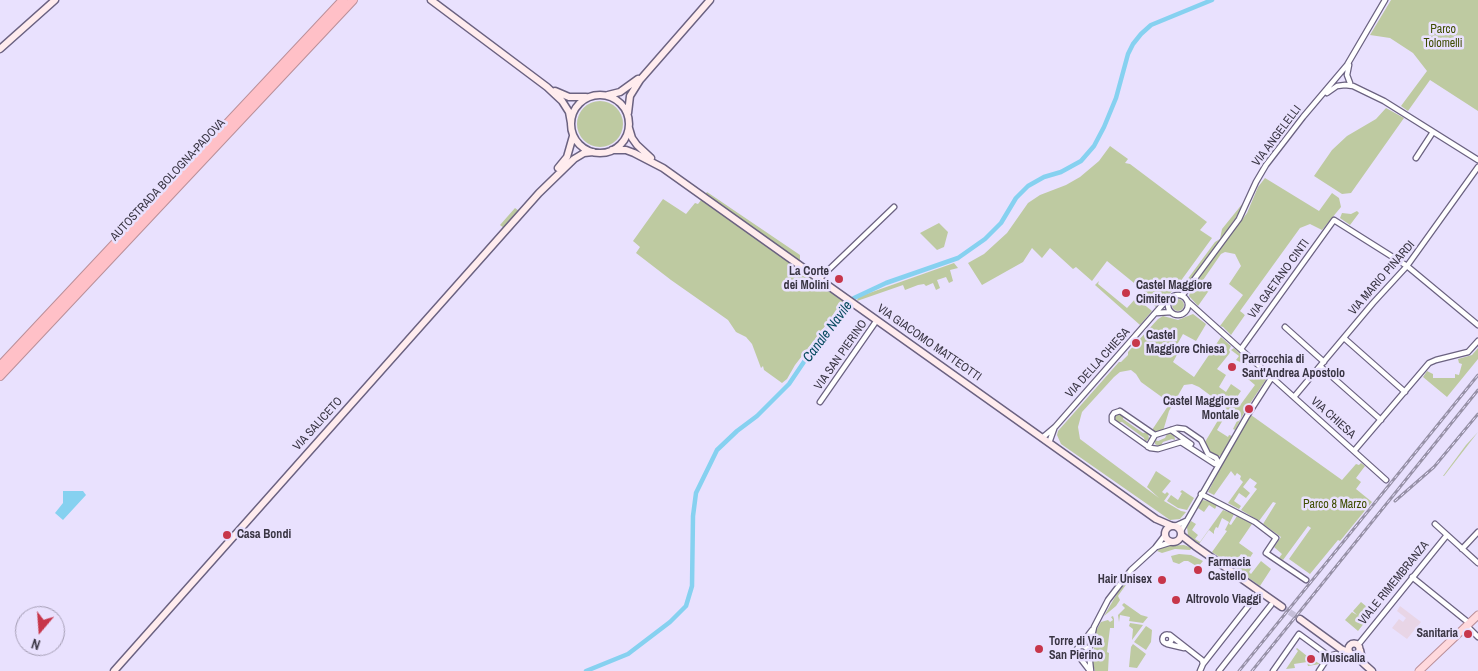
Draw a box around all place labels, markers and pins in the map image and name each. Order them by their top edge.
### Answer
place label: La Corte dei Molini [784,265,829,293]
marker: La Corte dei Molini [833,273,845,285]
place label: Castel Maggiore Cimitero [1136,279,1212,307]
marker: Castel Maggiore Cimitero [1120,287,1132,299]
place label: Castel Maggiore Chiesa [1146,329,1225,357]
marker: Castel Maggiore Chiesa [1130,337,1142,349]
place label: Parrocchia di Sant'Andrea Apostolo [1242,353,1345,381]
marker: Parrocchia di Sant'Andrea Apostolo [1226,361,1238,373]
place label: Castel Maggiore Montale [1163,395,1239,423]
marker: Castel Maggiore Montale [1243,403,1255,415]
place label: Casa Bondi [237,528,291,542]
marker: Casa Bondi [221,529,233,541]
place label: Farmacia Castello [1208,556,1251,584]
marker: Farmacia Castello [1192,564,1204,576]
place label: Hair Unisex [1098,573,1152,587]
marker: Hair Unisex [1156,574,1168,586]
place label: Altrovolo Viaggi [1186,593,1261,607]
marker: Altrovolo Viaggi [1170,594,1182,606]
place label: Sanitaria [1416,627,1458,641]
marker: Sanitaria [1462,628,1474,640]
place label: Torre di Via San Pierino [1049,635,1103,663]
marker: Torre di Via San Pierino [1033,643,1045,655]
place label: Musicalia [1321,652,1365,666]
marker: Musicalia [1305,653,1317,665]

